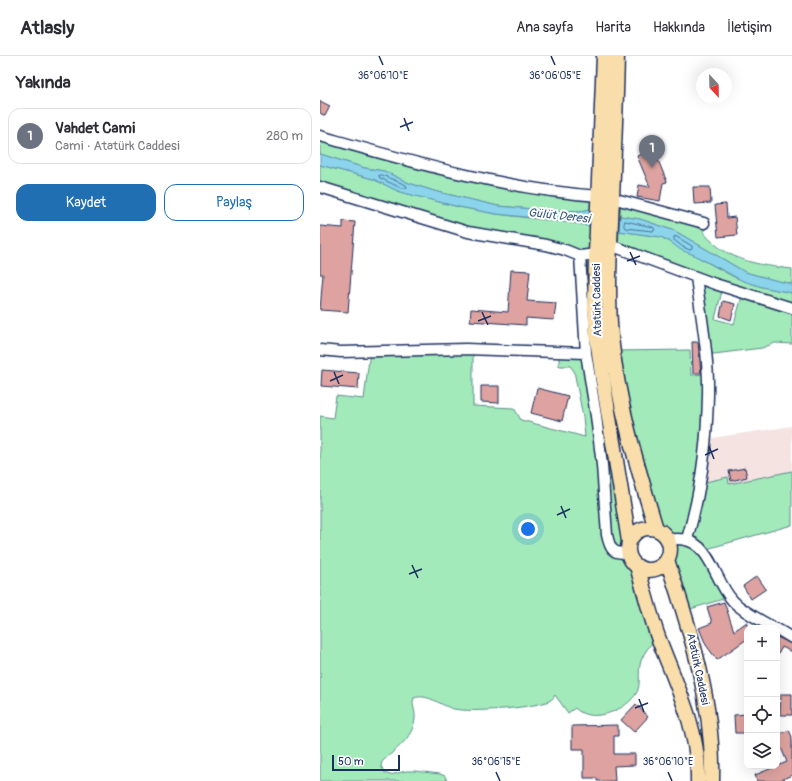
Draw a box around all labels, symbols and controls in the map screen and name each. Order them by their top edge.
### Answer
text: Atlasly [20,16,74,40]
text: Ana sayfa [516,19,573,36]
text: Harita [595,19,631,36]
text: Hakkında [653,19,705,36]
text: İletişim [727,19,772,36]
north arrow [696,68,732,104]
text: 36°06'10"E [358,70,408,82]
text: 36°06'05"E [529,70,581,82]
text: Yakında [16,72,71,93]
text: Vahdet Cami [55,119,135,138]
text: 1 [27,128,33,144]
text: 280 m [266,128,303,144]
pin: 1 [639,135,665,168]
text: Cami · Atatürk Caddesi [55,138,180,154]
button: Kaydet [16,184,156,221]
button: Paylaş [164,184,304,221]
water label: Gülüt Deresi [527,205,593,227]
street label: Atatürk Caddesi [590,263,604,337]
your location [518,519,538,539]
map controls [744,625,780,769]
button: + [744,625,780,661]
street label: Atatürk Caddesi [684,632,712,707]
button: − [744,661,780,697]
button: locate [744,697,780,733]
button: layers [744,733,780,769]
scale bar [332,753,400,772]
text: 50 m [338,755,364,768]
text: 36°06'15"E [472,756,521,768]
text: 36°06'10"E [643,756,693,768]

